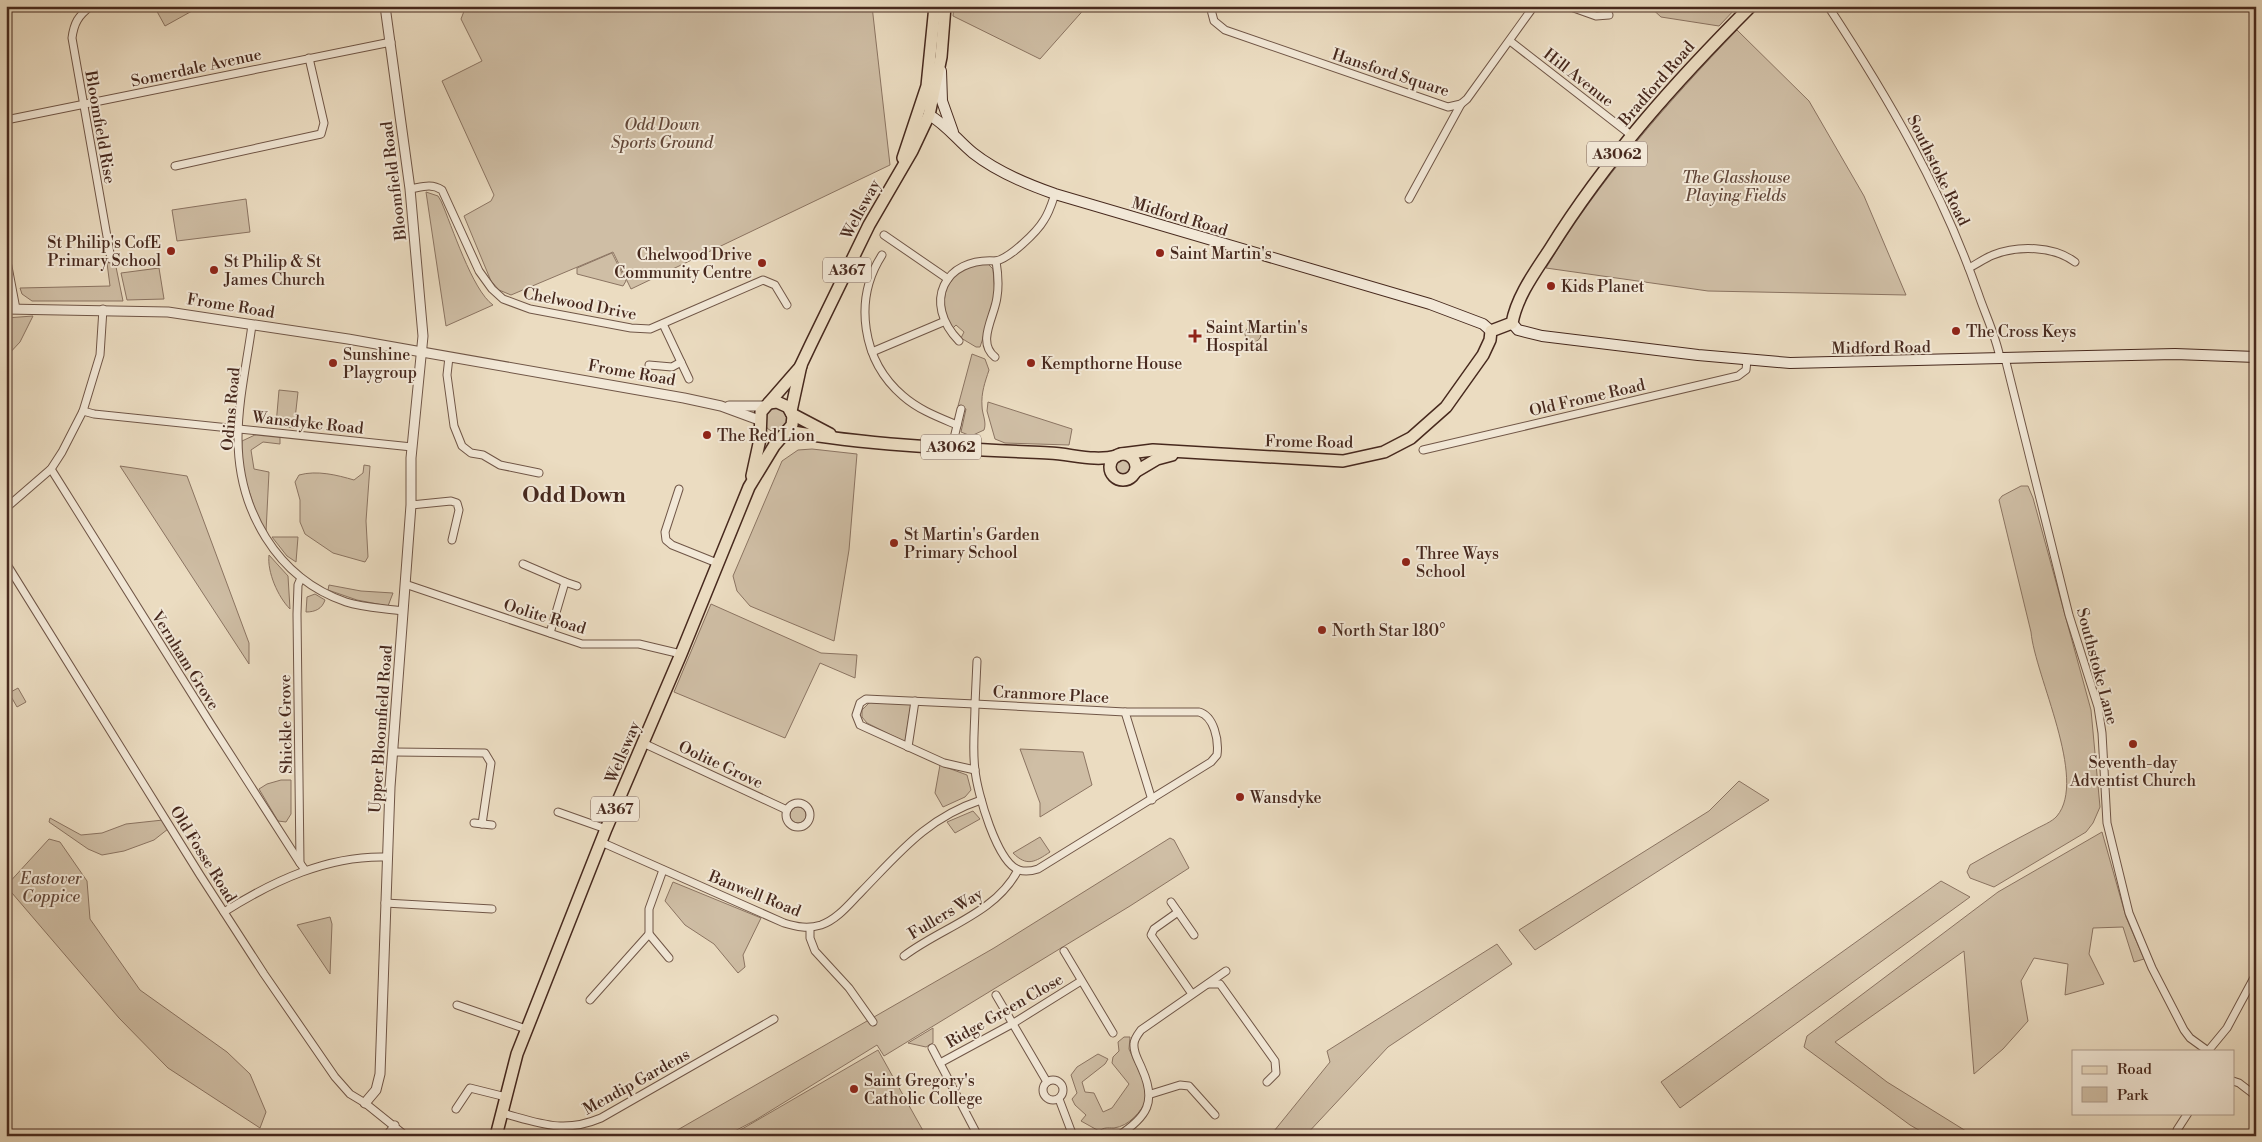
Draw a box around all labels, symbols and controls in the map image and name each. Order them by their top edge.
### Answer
street label: Bradford Road [1614,37,1699,131]
street label: Somerdale Avenue [129,44,263,92]
street label: Hill Avenue [1539,44,1617,111]
street label: Hansford Square [1329,45,1452,101]
street label: Bloomfield Rise [80,68,120,185]
street label: Southstoke Road [1903,112,1974,229]
park label: Odd Down Sports Ground [611,115,714,153]
street label: Bloomfield Road [377,120,411,243]
road number: A3062 [1587,142,1647,166]
park label: The Glasshouse Playing Fields [1682,168,1791,206]
street label: Wellsway [836,176,885,244]
street label: Midford Road [1129,193,1230,241]
place label: St Philip's CofE Primary School [47,233,161,271]
place label: Saint Martin's [1170,244,1272,264]
marker: St Philip's CofE Primary School [165,245,177,257]
place label: Chelwood Drive Community Centre [614,245,752,283]
marker: Saint Martin's [1154,247,1166,259]
place label: St Philip & St James Church [223,252,326,290]
marker: Chelwood Drive Community Centre [756,257,768,269]
road number: A367 [823,258,871,282]
marker: St Philip & St James Church [208,264,220,276]
place label: Kids Planet [1561,277,1645,297]
marker: Kids Planet [1545,280,1557,292]
street label: Chelwood Drive [521,283,638,325]
street label: Frome Road [186,289,276,323]
place label: Saint Martin's Hospital [1206,318,1308,356]
place label: The Cross Keys [1966,322,2076,342]
marker: The Cross Keys [1950,325,1962,337]
marker: Saint Martin's Hospital [1188,329,1202,343]
street label: Midford Road [1831,337,1931,359]
place label: Sunshine Playgroup [343,345,417,383]
place label: Kempthorne House [1041,354,1182,374]
street label: Frome Road [586,355,677,391]
marker: Sunshine Playgroup [327,357,339,369]
marker: Kempthorne House [1025,357,1037,369]
street label: Odins Road [217,366,245,452]
street label: Old Frome Road [1527,375,1647,421]
street label: Wansdyke Road [250,407,365,439]
place label: The Red Lion [717,426,815,446]
marker: The Red Lion [701,429,713,441]
street label: Frome Road [1265,431,1353,453]
road number: A3062 [921,434,981,460]
district label: Odd Down [522,483,626,509]
place label: St Martin's Garden Primary School [904,525,1040,563]
marker: St Martin's Garden Primary School [888,537,900,549]
place label: Three Ways School [1416,544,1499,582]
marker: Three Ways School [1400,556,1412,568]
street label: Oolite Road [501,595,588,639]
street label: Southstoke Lane [2072,606,2122,727]
street label: Vernham Grove [146,607,224,714]
place label: North Star 180° [1332,621,1445,641]
marker: North Star 180° [1316,624,1328,636]
street label: Upper Bloomfield Road [365,644,397,814]
street label: Shickle Grove [275,674,297,774]
street label: Cranmore Place [992,682,1110,708]
street label: Wellsway [601,718,645,787]
street label: Oolite Grove [675,737,766,793]
marker: Seventh-day Adventist Church [2127,738,2139,750]
place label: Seventh-day Adventist Church [2069,753,2197,791]
place label: Wansdyke [1249,788,1322,808]
marker: Wansdyke [1234,791,1246,803]
road number: A367 [591,796,639,822]
street label: Old Fosse Road [165,802,241,907]
street label: Banwell Road [705,866,804,922]
park label: Eastover Coppice [19,869,83,907]
street label: Fullers Way [905,884,987,944]
street label: Ridge Green Close [942,969,1067,1053]
street label: Mendip Gardens [580,1044,693,1119]
legend [2072,1050,2234,1114]
text: Road [2117,1060,2152,1079]
place label: Saint Gregory's Catholic College [864,1071,983,1109]
marker: Saint Gregory's Catholic College [848,1083,860,1095]
text: Park [2117,1086,2149,1105]

